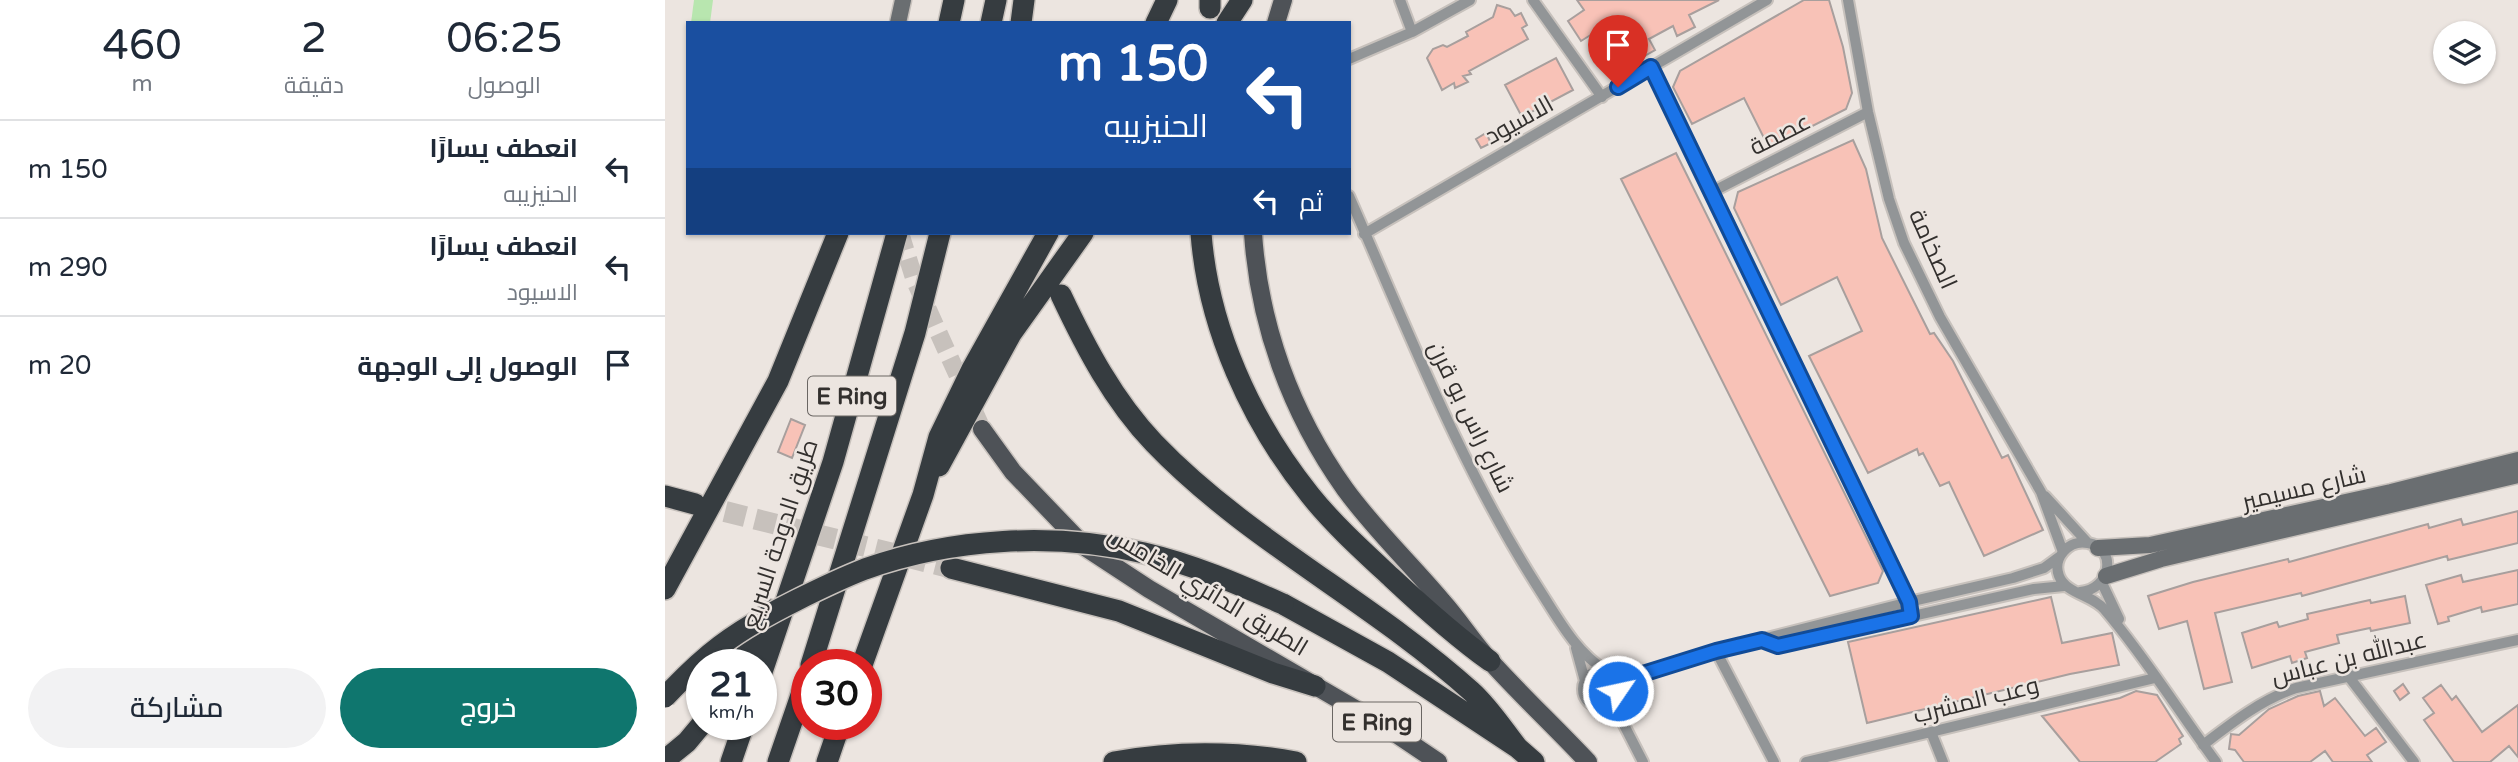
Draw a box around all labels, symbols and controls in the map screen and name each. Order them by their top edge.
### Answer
text: 2 [301,13,327,64]
text: 06:25 [446,13,563,64]
pin [1588,15,1648,87]
text: 460 [102,20,182,71]
map controls [2433,21,2496,84]
button: layers [2433,21,2496,84]
icon: arrive [1599,26,1637,64]
text: 150 m [1058,35,1208,94]
icon: left [1232,49,1323,140]
text: m [131,70,153,98]
text: دقيقة [284,72,344,100]
text: الوصول [468,72,541,100]
street label: الاسيود [1480,90,1559,151]
street label: عصمة [1745,107,1816,162]
text: الحنيزيبه [1104,108,1208,146]
text: انعطف يسارًا [429,133,578,164]
icon: left [599,150,637,188]
text: 150 m [28,154,108,185]
text: الحنيزيبه [503,181,578,209]
icon: left [1247,182,1285,220]
text: ثم [1299,187,1323,218]
street label: الصخامة [1902,205,1963,294]
text: انعطف يسارًا [429,231,578,262]
icon: left [599,248,637,286]
text: 290 m [28,252,108,283]
text: الاسيود [507,279,578,307]
street label: شارع راس بو قرن [1420,337,1520,498]
icon: arrive [599,346,637,384]
text: 20 m [28,350,91,381]
text: الوصول إلى الوجهة [357,351,578,382]
road number: E Ring [808,376,896,416]
street label: طريق الدوحة السريع [736,436,826,633]
street label: شارع مسيمير [2237,460,2369,518]
street label: الطريق الدائري الخامس [1101,520,1313,665]
street label: عبدالله بن عباس [2268,623,2430,692]
speed limit sign: 30 [791,649,882,740]
position arrow [1581,654,1655,728]
text: 21 [710,664,753,706]
button: مشاركة [28,668,326,748]
button: خروج [340,668,637,748]
street label: وعب المشرب [1910,671,2042,730]
text: km/h [709,701,754,723]
road number: E Ring [1333,702,1421,742]

